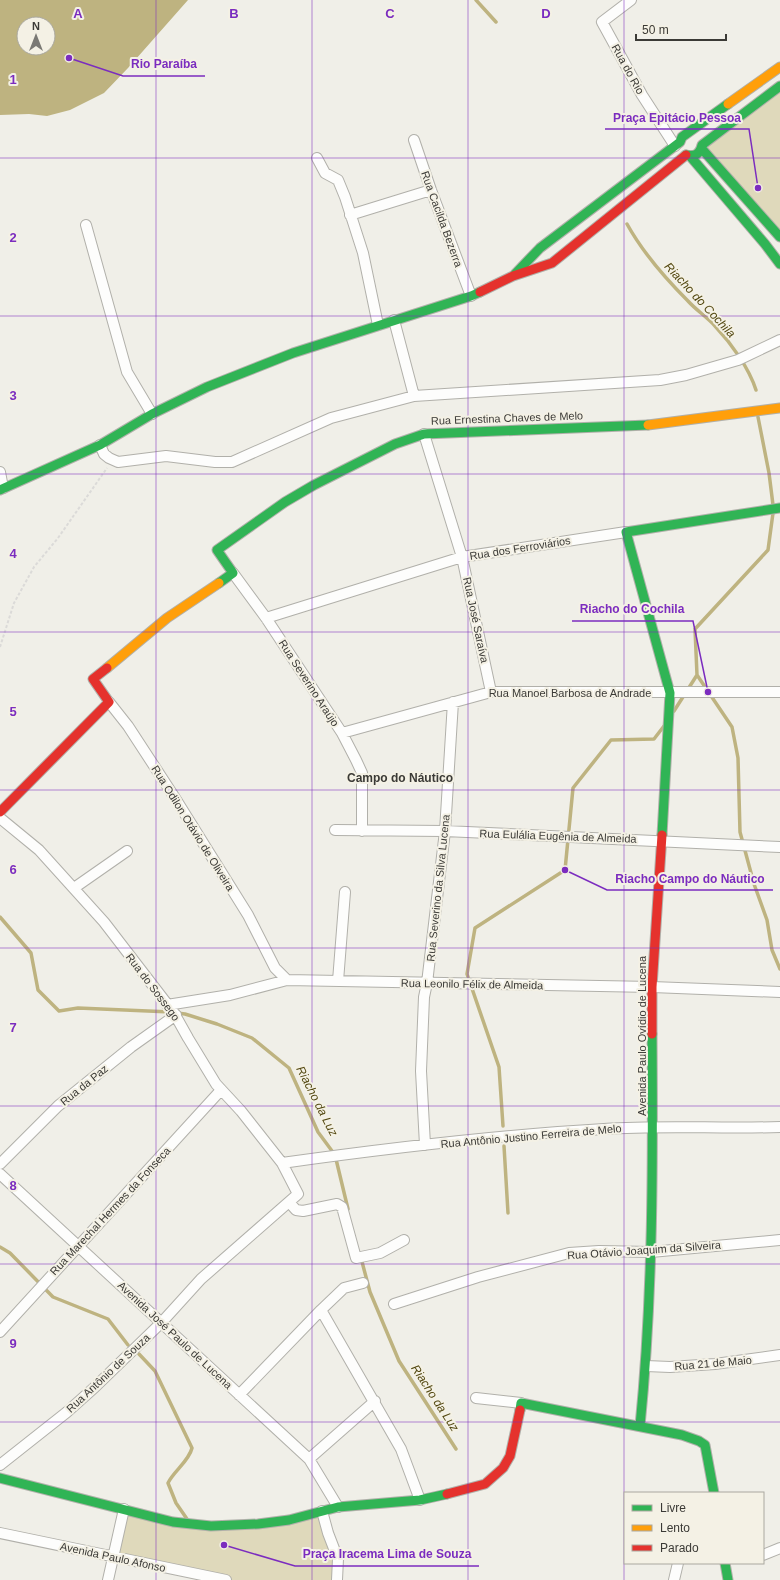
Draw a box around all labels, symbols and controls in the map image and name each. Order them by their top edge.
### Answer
text: A [73,6,83,21]
text: B [229,6,239,21]
text: C [385,6,395,21]
text: D [541,6,551,21]
north arrow [16,16,56,56]
scale bar [636,16,726,42]
text: N [32,20,40,32]
text: 50 m [642,23,669,37]
street label: Rua do Rio [609,42,647,96]
callout: Rio Paraíba [123,52,205,76]
text: Rio Paraíba [131,57,197,71]
text: 1 [9,72,17,87]
callout: Praça Epitácio Pessoa [605,105,749,129]
text: Praça Epitácio Pessoa [613,111,741,125]
street label: Rua Cacilda Bezerra [419,169,465,270]
text: 2 [9,230,17,245]
water label: Riacho do Cochila [662,260,739,341]
text: 3 [9,388,17,403]
street label: Rua Ernestina Chaves de Melo [431,409,583,427]
street label: Rua dos Ferroviários [469,534,572,562]
text: 4 [9,546,17,561]
street label: Rua José Saraíva [461,576,491,665]
callout: Riacho do Cochila [572,597,693,621]
text: Riacho do Cochila [580,602,685,616]
street label: Rua Severino Araújo [276,637,342,729]
street label: Rua Manoel Barbosa de Andrade [489,687,651,699]
text: 5 [9,704,17,719]
street label: Rua Odilon Otávio de Oliveira [149,763,237,894]
district label: Campo do Náutico [347,771,453,785]
street label: Rua Severino da Silva Lucena [424,813,452,962]
street label: Rua Eulália Eugênia de Almeida [479,827,638,845]
text: 6 [9,862,17,877]
callout: Riacho Campo do Náutico [607,866,773,890]
text: Riacho Campo do Náutico [615,872,765,886]
street label: Rua do Sossego [124,951,182,1023]
street label: Avenida Paulo Ovídio de Lucena [636,955,648,1116]
street label: Rua Leonilo Félix de Almeida [401,977,544,991]
text: 7 [9,1020,17,1035]
street label: Rua da Paz [58,1062,110,1108]
water label: Riacho da Luz [293,1064,341,1138]
street label: Rua Antônio Justino Ferreira de Melo [440,1122,622,1150]
street label: Rua Marechal Hermes da Fonseca [47,1144,173,1277]
text: 8 [9,1178,17,1193]
street label: Rua Otávio Joaquim da Silveira [567,1239,722,1261]
street label: Avenida José Paulo de Lucena [116,1279,235,1392]
street label: Rua Antônio de Souza [64,1331,153,1415]
text: 9 [9,1336,17,1351]
street label: Rua 21 de Maio [674,1354,752,1372]
water label: Riacho da Luz [408,1362,462,1434]
legend [624,1492,764,1564]
text: Livre [660,1501,686,1515]
text: Lento [660,1521,690,1535]
street label: Avenida Paulo Afonso [59,1540,167,1574]
text: Parado [660,1541,699,1555]
callout: Praça Iracema Lima de Souza [295,1542,479,1566]
text: Praça Iracema Lima de Souza [303,1547,472,1561]

